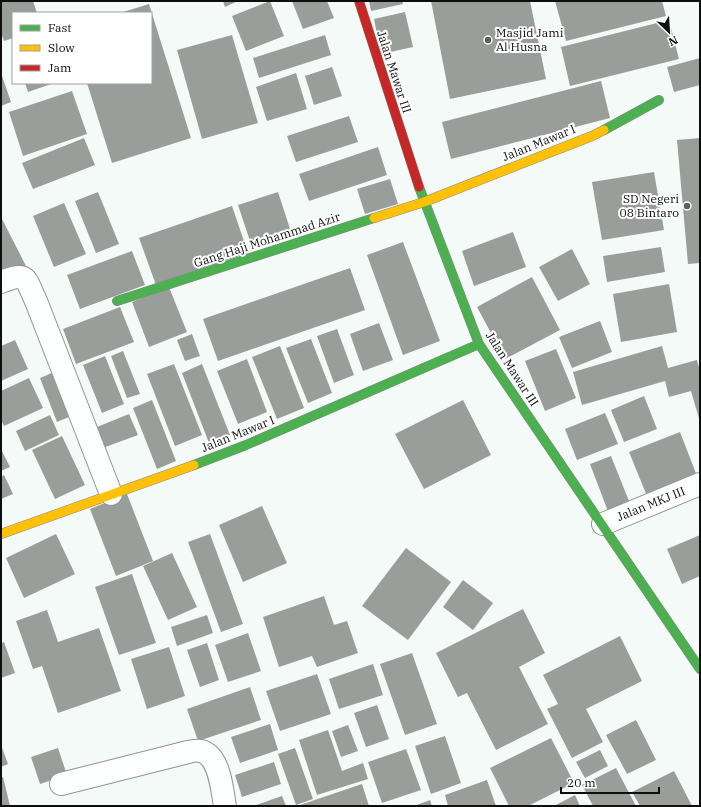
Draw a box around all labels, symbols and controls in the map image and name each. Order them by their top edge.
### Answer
legend [12,12,152,84]
north arrow [649,12,689,52]
text: Fast [48,20,72,35]
place label: Masjid Jami Al Husna [496,25,564,54]
street label: Jalan Mawar III [374,29,415,115]
text: N [666,33,680,49]
marker: Masjid Jami Al Husna [483,35,493,45]
text: Slow [48,40,75,55]
text: Jam [48,60,72,75]
street label: Jalan Mawar I [500,121,578,164]
place label: SD Negeri 08 Bintaro [619,191,679,220]
marker: SD Negeri 08 Bintaro [682,201,692,211]
street label: Gang Haji Mohammad Azir [192,209,343,270]
street label: Jalan Mawar III [483,329,542,409]
street label: Jalan Mawar I [199,412,277,455]
street label: Jalan MKJ III [615,483,687,524]
scale bar [561,769,659,795]
text: 20 m [567,775,596,790]

